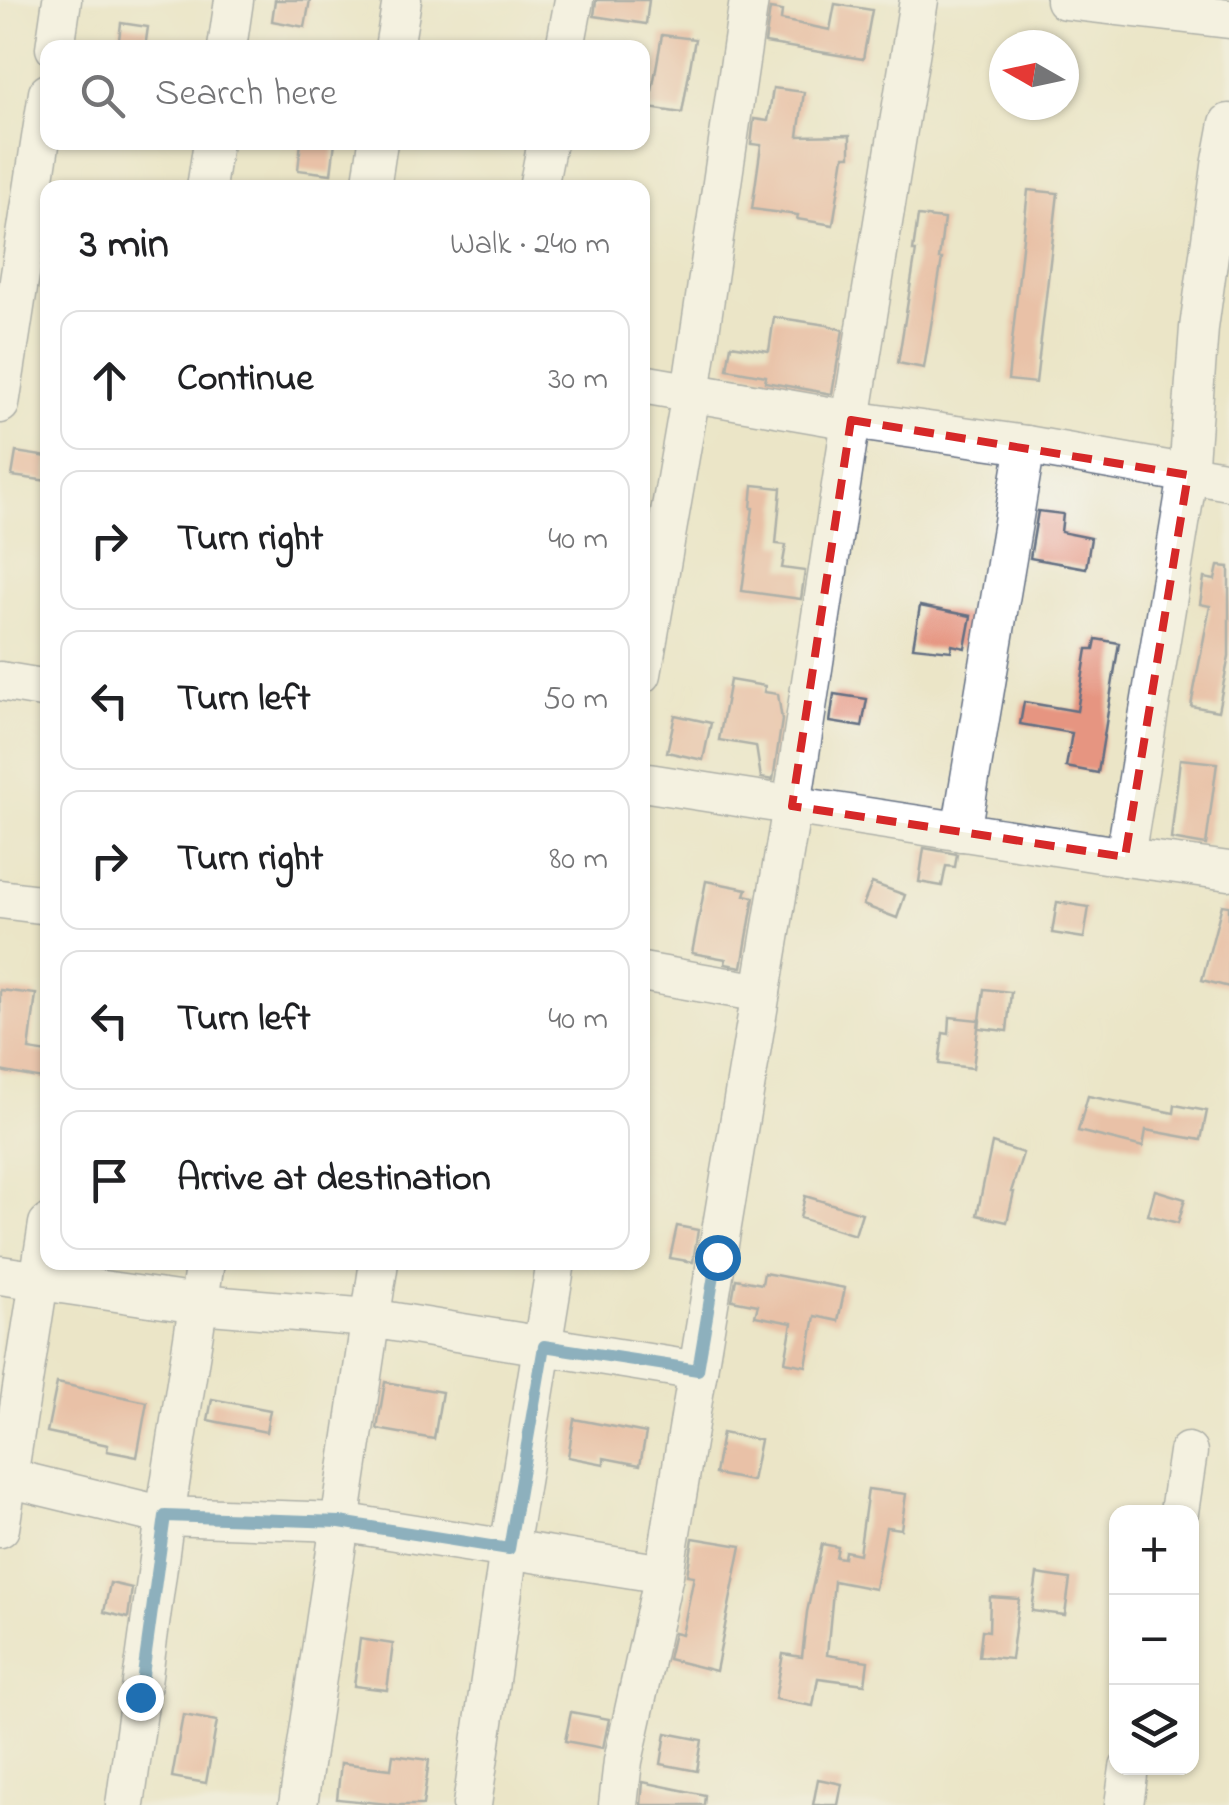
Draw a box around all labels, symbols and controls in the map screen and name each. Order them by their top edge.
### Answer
north arrow [989,30,1079,120]
search box [40,40,650,150]
text: Search here [155,67,337,123]
icon: search [75,68,130,123]
text: 3 min [80,215,169,276]
text: Walk · 240 m [450,222,610,269]
text: Continue [177,352,313,408]
icon: ahead [82,353,137,408]
text: 30 m [548,357,608,404]
text: Turn right [177,512,323,568]
icon: right [82,513,137,568]
text: 40 m [548,517,608,564]
text: Turn left [177,672,310,728]
icon: left [82,673,137,728]
text: 50 m [543,677,608,724]
text: Turn right [177,832,323,888]
icon: right [82,833,137,888]
text: 80 m [549,837,608,884]
text: Turn left [177,992,310,1048]
icon: left [82,993,137,1048]
text: 40 m [548,997,608,1044]
text: Arrive at destination [177,1152,491,1208]
icon: arrive [82,1153,137,1208]
route start [695,1235,741,1281]
map controls [1109,1505,1199,1775]
button: + [1109,1505,1199,1595]
button: − [1109,1595,1199,1685]
route end [118,1675,164,1721]
button: layers [1109,1685,1199,1775]

